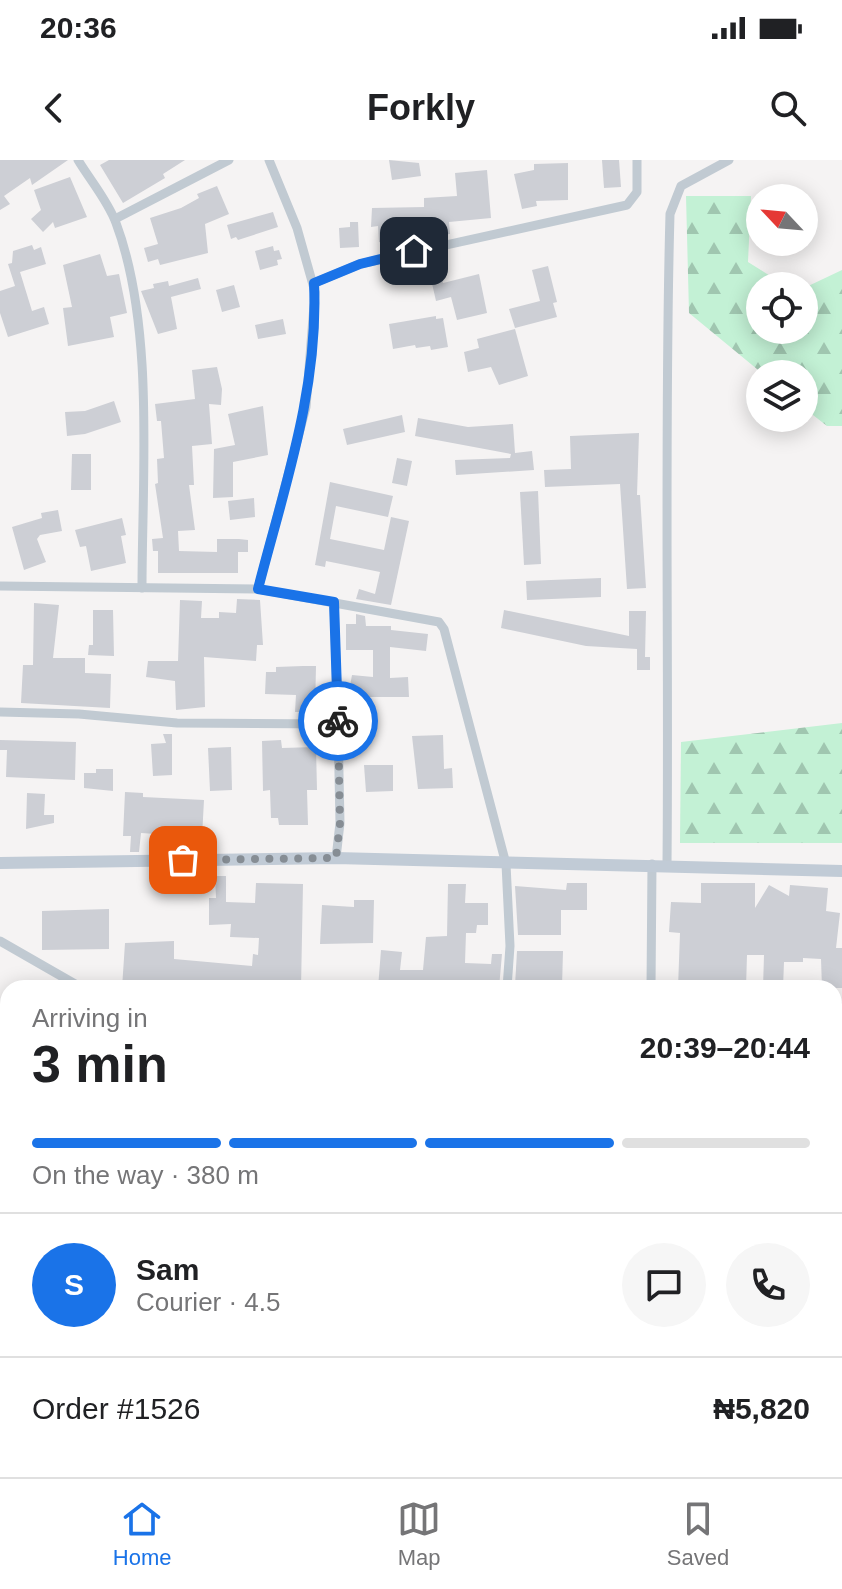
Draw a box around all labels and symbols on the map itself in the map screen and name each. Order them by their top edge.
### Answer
north arrow [746,184,818,256]
pin [380,217,448,285]
courier [298,681,378,761]
pin [149,826,217,894]

